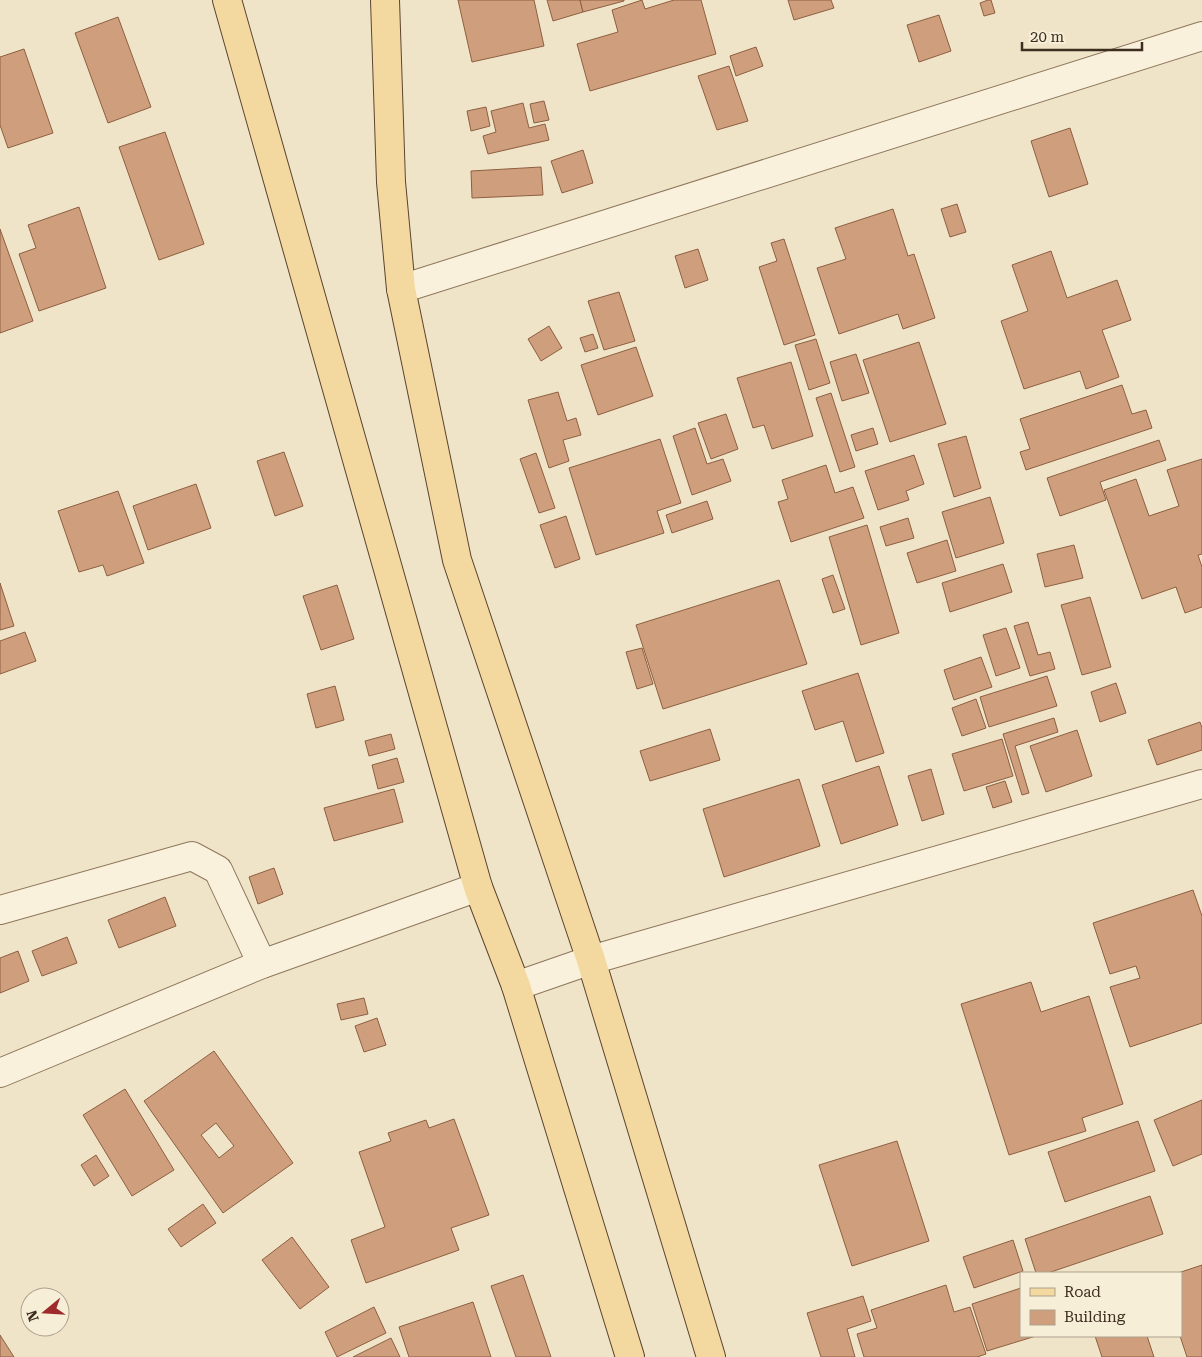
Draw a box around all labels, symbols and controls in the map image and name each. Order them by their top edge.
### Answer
scale bar [1022,20,1142,52]
text: 20 m [1030,28,1065,46]
legend [1020,1272,1182,1337]
text: Road [1064,1283,1101,1301]
north arrow [20,1287,70,1337]
text: N [23,1308,42,1324]
text: Building [1064,1308,1126,1326]

